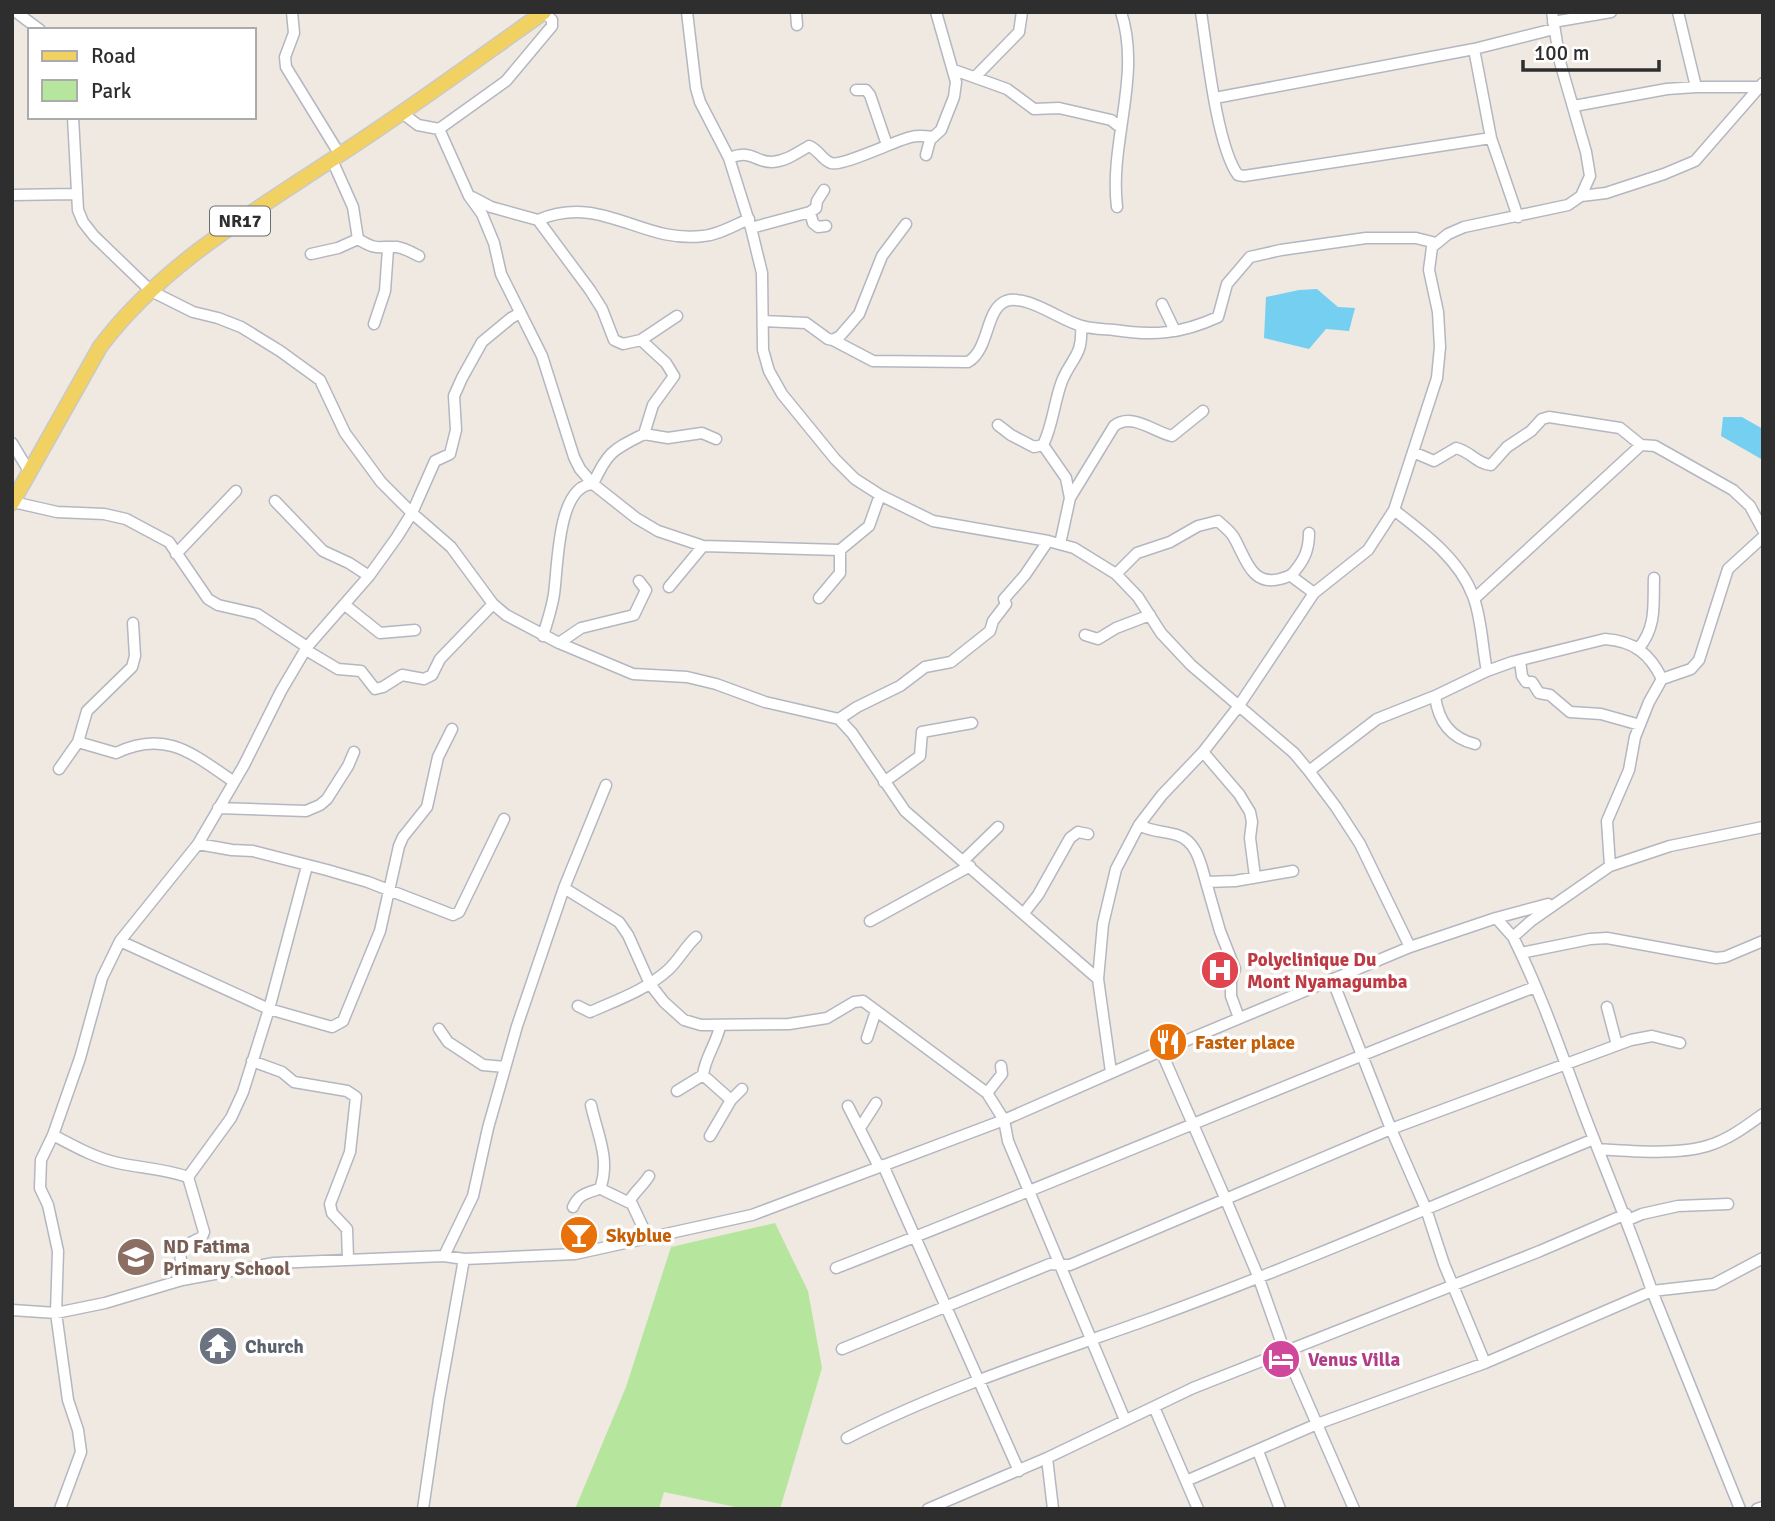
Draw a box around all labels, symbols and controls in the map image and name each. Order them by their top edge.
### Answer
legend [28,28,256,119]
scale bar [1523,28,1660,72]
text: 100 m [1534,40,1589,66]
text: Road [91,43,136,69]
text: Park [91,78,132,104]
road number: NR17 [210,206,270,236]
place label: Polyclinique Du Mont Nyamagumba [1247,948,1408,994]
hospital icon: Polyclinique Du Mont Nyamagumba [1199,949,1241,991]
restaurant icon: Faster place [1147,1021,1189,1063]
place label: Faster place [1195,1031,1295,1055]
bar icon: Skyblue [558,1214,600,1256]
place label: Skyblue [606,1224,672,1248]
place label: ND Fatima Primary School [163,1235,290,1281]
school or university icon: ND Fatima Primary School [115,1236,157,1278]
temple icon: Church [197,1325,239,1367]
place label: Church [245,1335,304,1359]
hotel icon: Venus Villa [1260,1338,1302,1380]
place label: Venus Villa [1308,1348,1400,1372]

